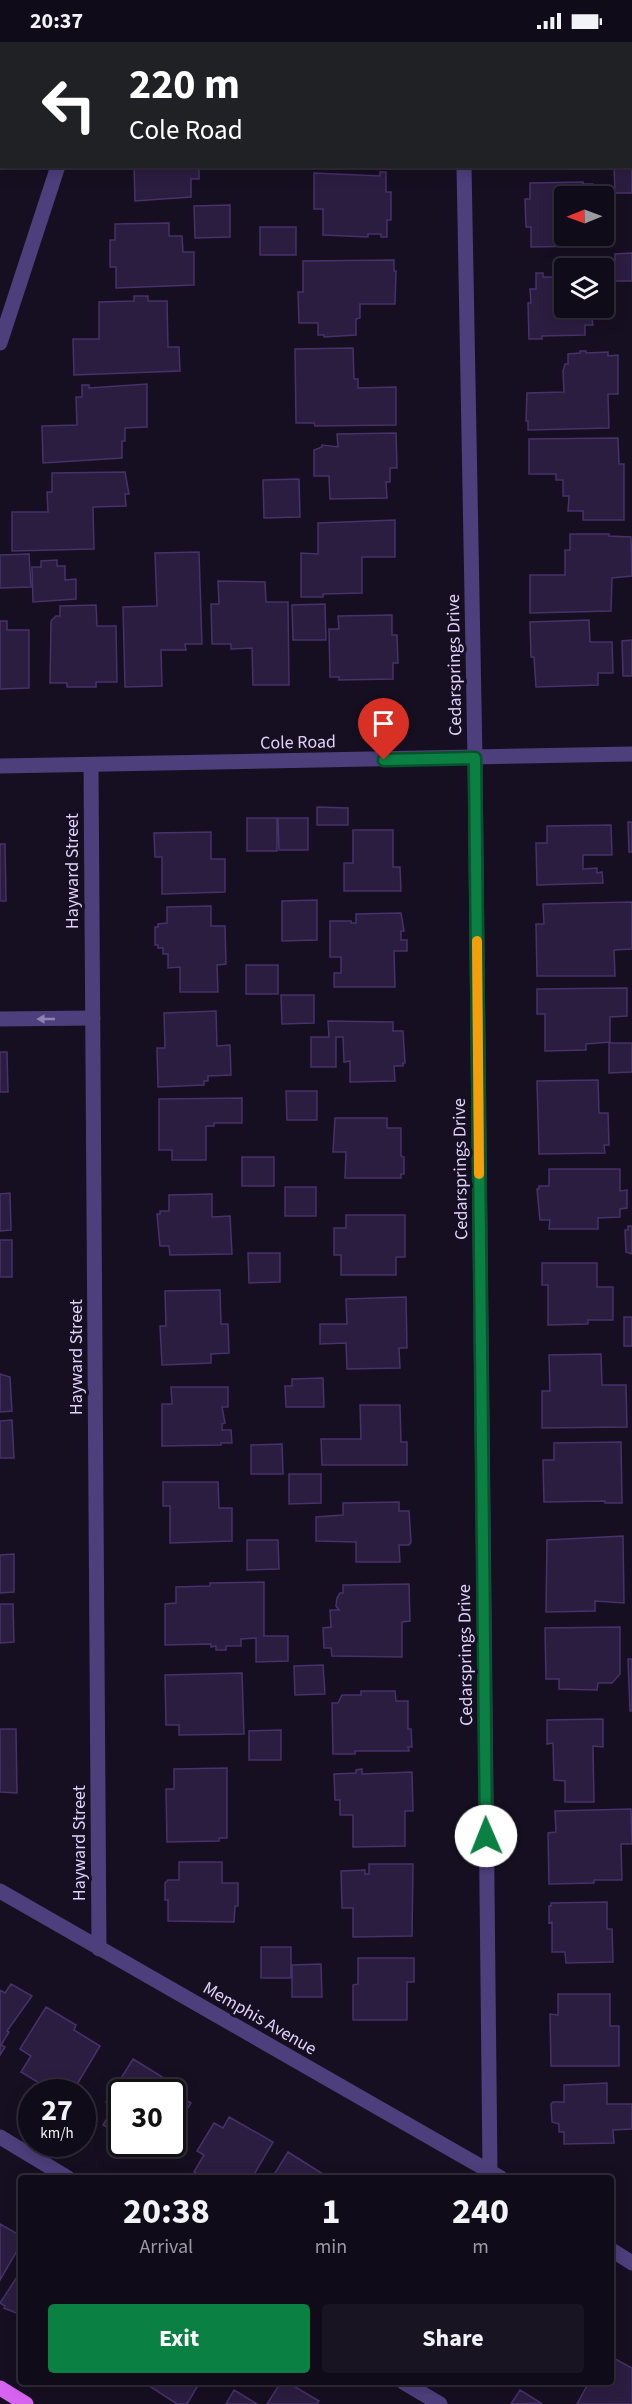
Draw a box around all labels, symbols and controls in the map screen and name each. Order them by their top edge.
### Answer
text: 20:37 [30,5,83,37]
text: 220 m [129,55,240,115]
icon: left [30,66,108,144]
text: Cole Road [129,111,243,150]
north arrow [554,186,614,246]
map controls [554,186,614,318]
button: layers [554,258,614,318]
street label: Cedarsprings Drive [441,594,468,736]
pin [358,698,409,760]
icon: arrive [367,707,400,740]
street label: Cole Road [260,729,336,756]
street label: Hayward Street [60,813,85,929]
one-way arrow [37,1014,56,1024]
street label: Cedarsprings Drive [447,1098,474,1240]
street label: Hayward Street [64,1299,89,1415]
street label: Cedarsprings Drive [452,1584,479,1726]
street label: Hayward Street [67,1785,92,1901]
position arrow [454,1804,518,1868]
street label: Memphis Avenue [198,1976,321,2061]
speed limit sign: 30 [108,2079,186,2157]
text: 27 [41,2089,73,2132]
text: km/h [40,2123,74,2144]
text: 20:38 [123,2186,210,2237]
text: 1 [321,2186,340,2237]
text: 240 [452,2186,509,2237]
text: Arrival [139,2233,193,2261]
text: min [315,2233,347,2261]
text: m [472,2233,489,2261]
button: Exit [48,2304,310,2373]
button: Share [322,2304,584,2373]

